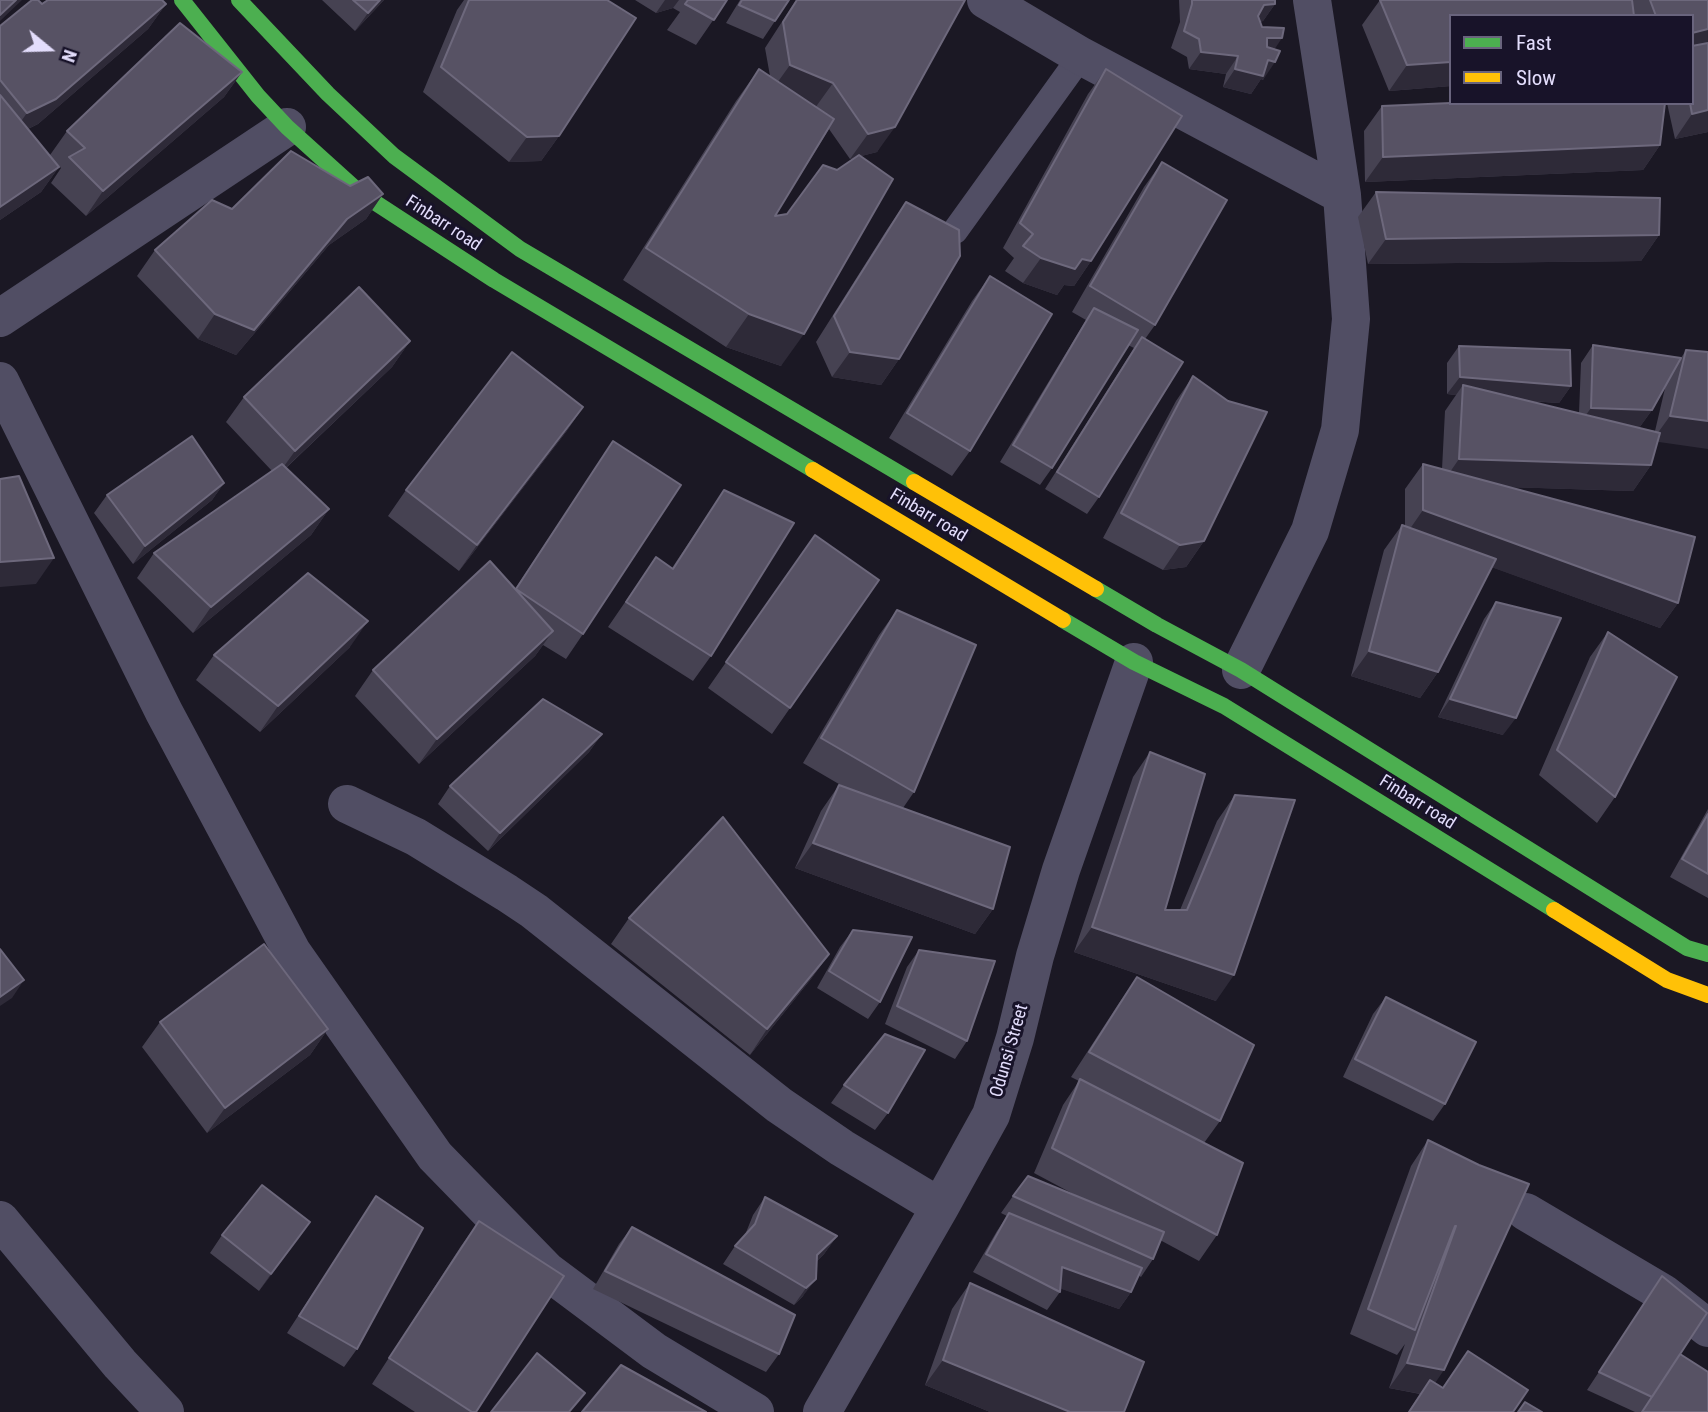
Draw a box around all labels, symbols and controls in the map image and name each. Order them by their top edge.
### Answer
north arrow [14,14,84,84]
legend [1449,14,1694,105]
text: Fast [1516,31,1552,55]
text: N [57,47,82,65]
text: Slow [1516,66,1556,90]
street label: Finbarr road [401,192,485,256]
street label: Finbarr road [886,485,970,547]
street label: Finbarr road [1375,771,1459,835]
street label: Odunsi Street [986,1002,1034,1100]

